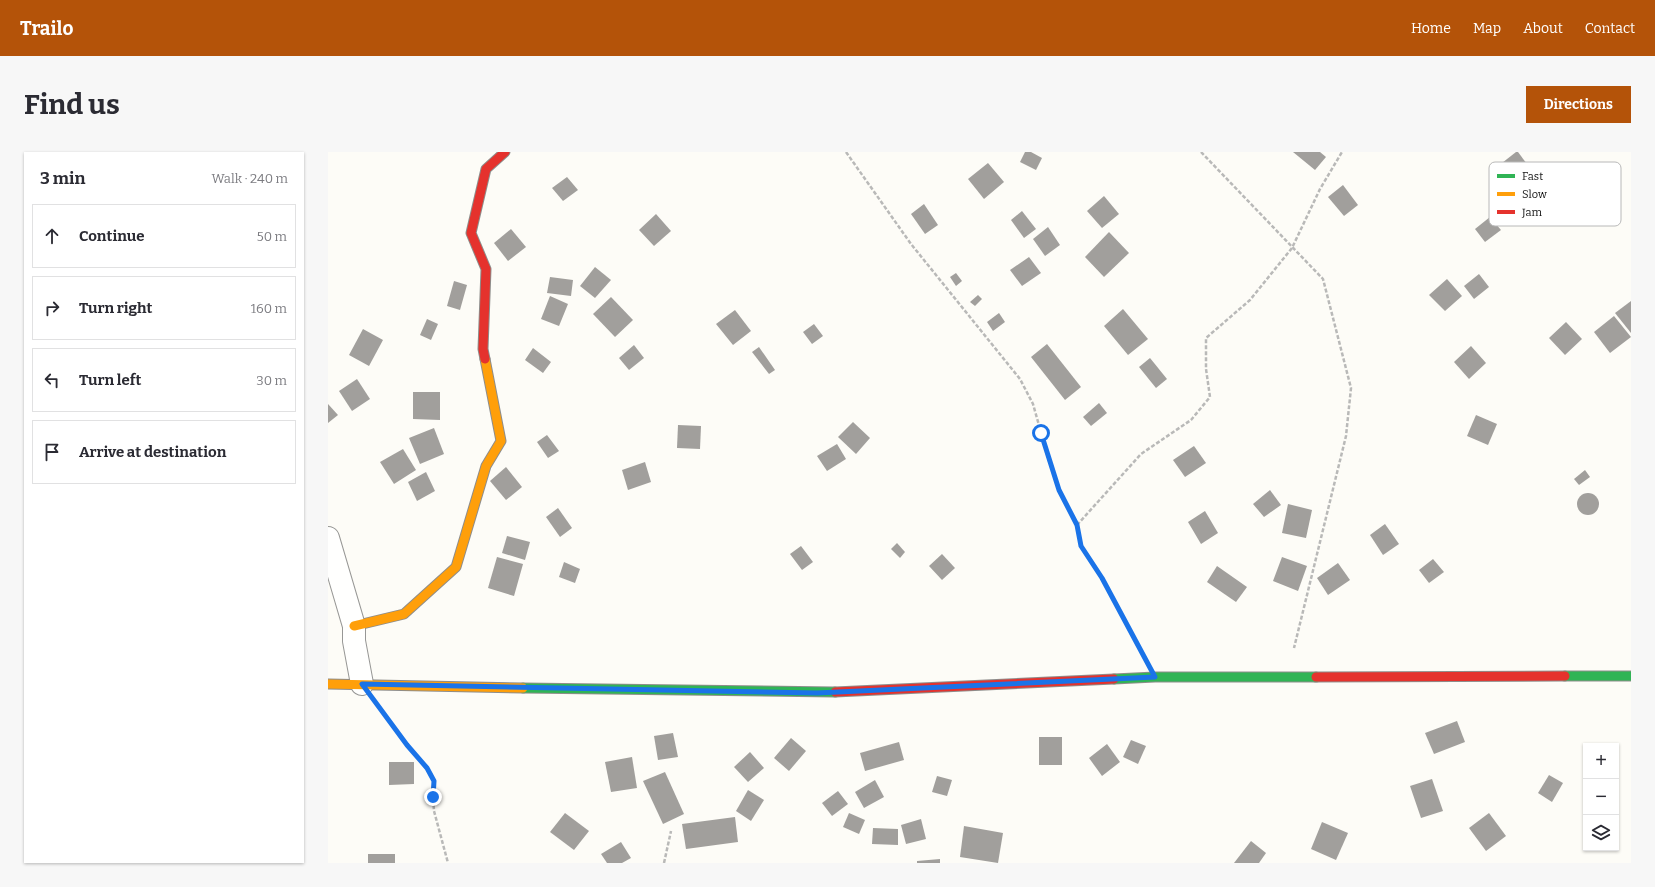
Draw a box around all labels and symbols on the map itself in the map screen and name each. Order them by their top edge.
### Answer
legend [1489,162,1621,226]
text: Fast [1522,170,1543,183]
text: Slow [1522,188,1547,201]
text: Jam [1521,206,1542,219]
route start [1032,424,1050,442]
route end [424,788,442,806]

